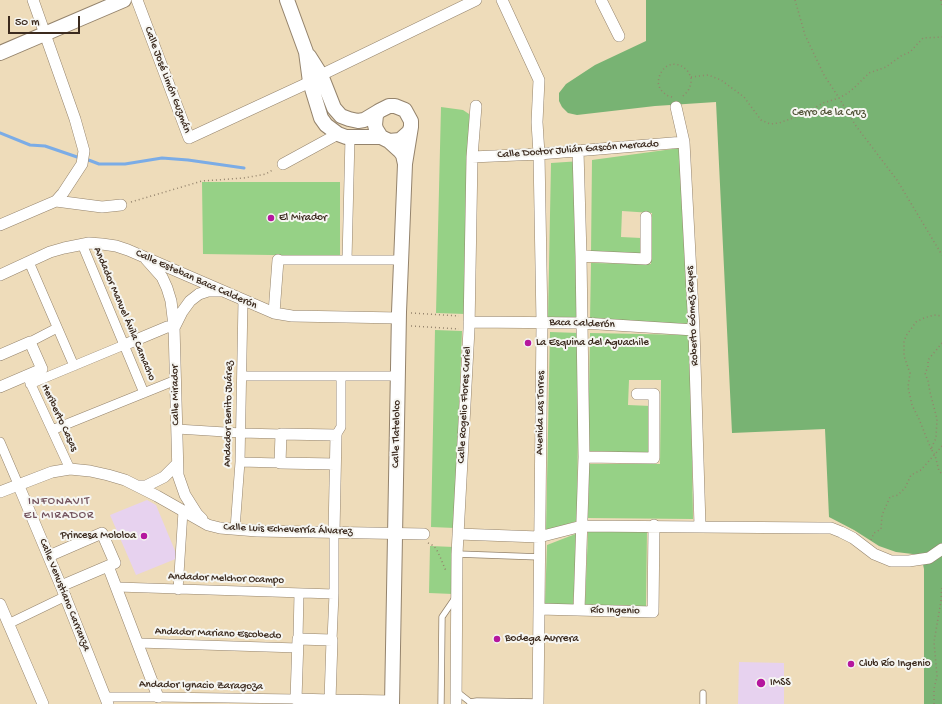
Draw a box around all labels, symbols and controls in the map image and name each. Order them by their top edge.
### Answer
scale bar [10,8,82,34]
text: 50 m [15,16,40,30]
street label: Calle José Limón Guzmán [141,25,193,135]
park label: Cerro de la Cruz [792,106,866,120]
street label: Calle Doctor Julián Gascón Mercado [497,138,659,162]
place label: El Mirador [279,211,327,225]
marker: El Mirador [266,213,276,223]
street label: Andador Manuel Ávila Camacho [90,245,158,383]
street label: Calle Esteban Baca Calderón [133,247,259,313]
street label: Roberto Gómez Reyes [684,266,702,366]
street label: Baca Calderón [549,316,615,332]
place label: La Esquina del Aguachile [536,336,649,350]
marker: La Esquina del Aguachile [523,338,533,348]
street label: Calle Rogelio Flores Curiel [455,346,475,464]
street label: Andador Benito Juárez [221,361,237,467]
street label: Calle Mirador [169,364,183,426]
street label: Avenida Las Torres [534,371,548,455]
street label: Heriberto Casas [38,382,80,454]
street label: Calle Tlatelolco [390,400,404,468]
district label: INFONAVIT EL MIRADOR [24,495,94,523]
street label: Calle Luis Echeverría Álvarez [223,521,353,539]
place label: Princesa Mololoa [61,529,136,543]
marker: Princesa Mololoa [139,531,149,541]
street label: Calle Venustiano Carranza [35,537,93,653]
street label: Andador Melchor Ocampo [168,570,284,588]
street label: Río Ingenio [590,604,640,618]
street label: Andador Mariano Escobedo [155,625,281,643]
place label: Bodega Aurrera [505,632,579,646]
marker: Bodega Aurrera [492,634,502,644]
place label: Club Río Ingenio [859,657,931,671]
marker: Club Río Ingenio [846,659,856,669]
place label: IMSS [770,676,790,690]
marker: IMSS [755,677,767,689]
street label: Andador Ignacio Zaragoza [139,678,263,694]

